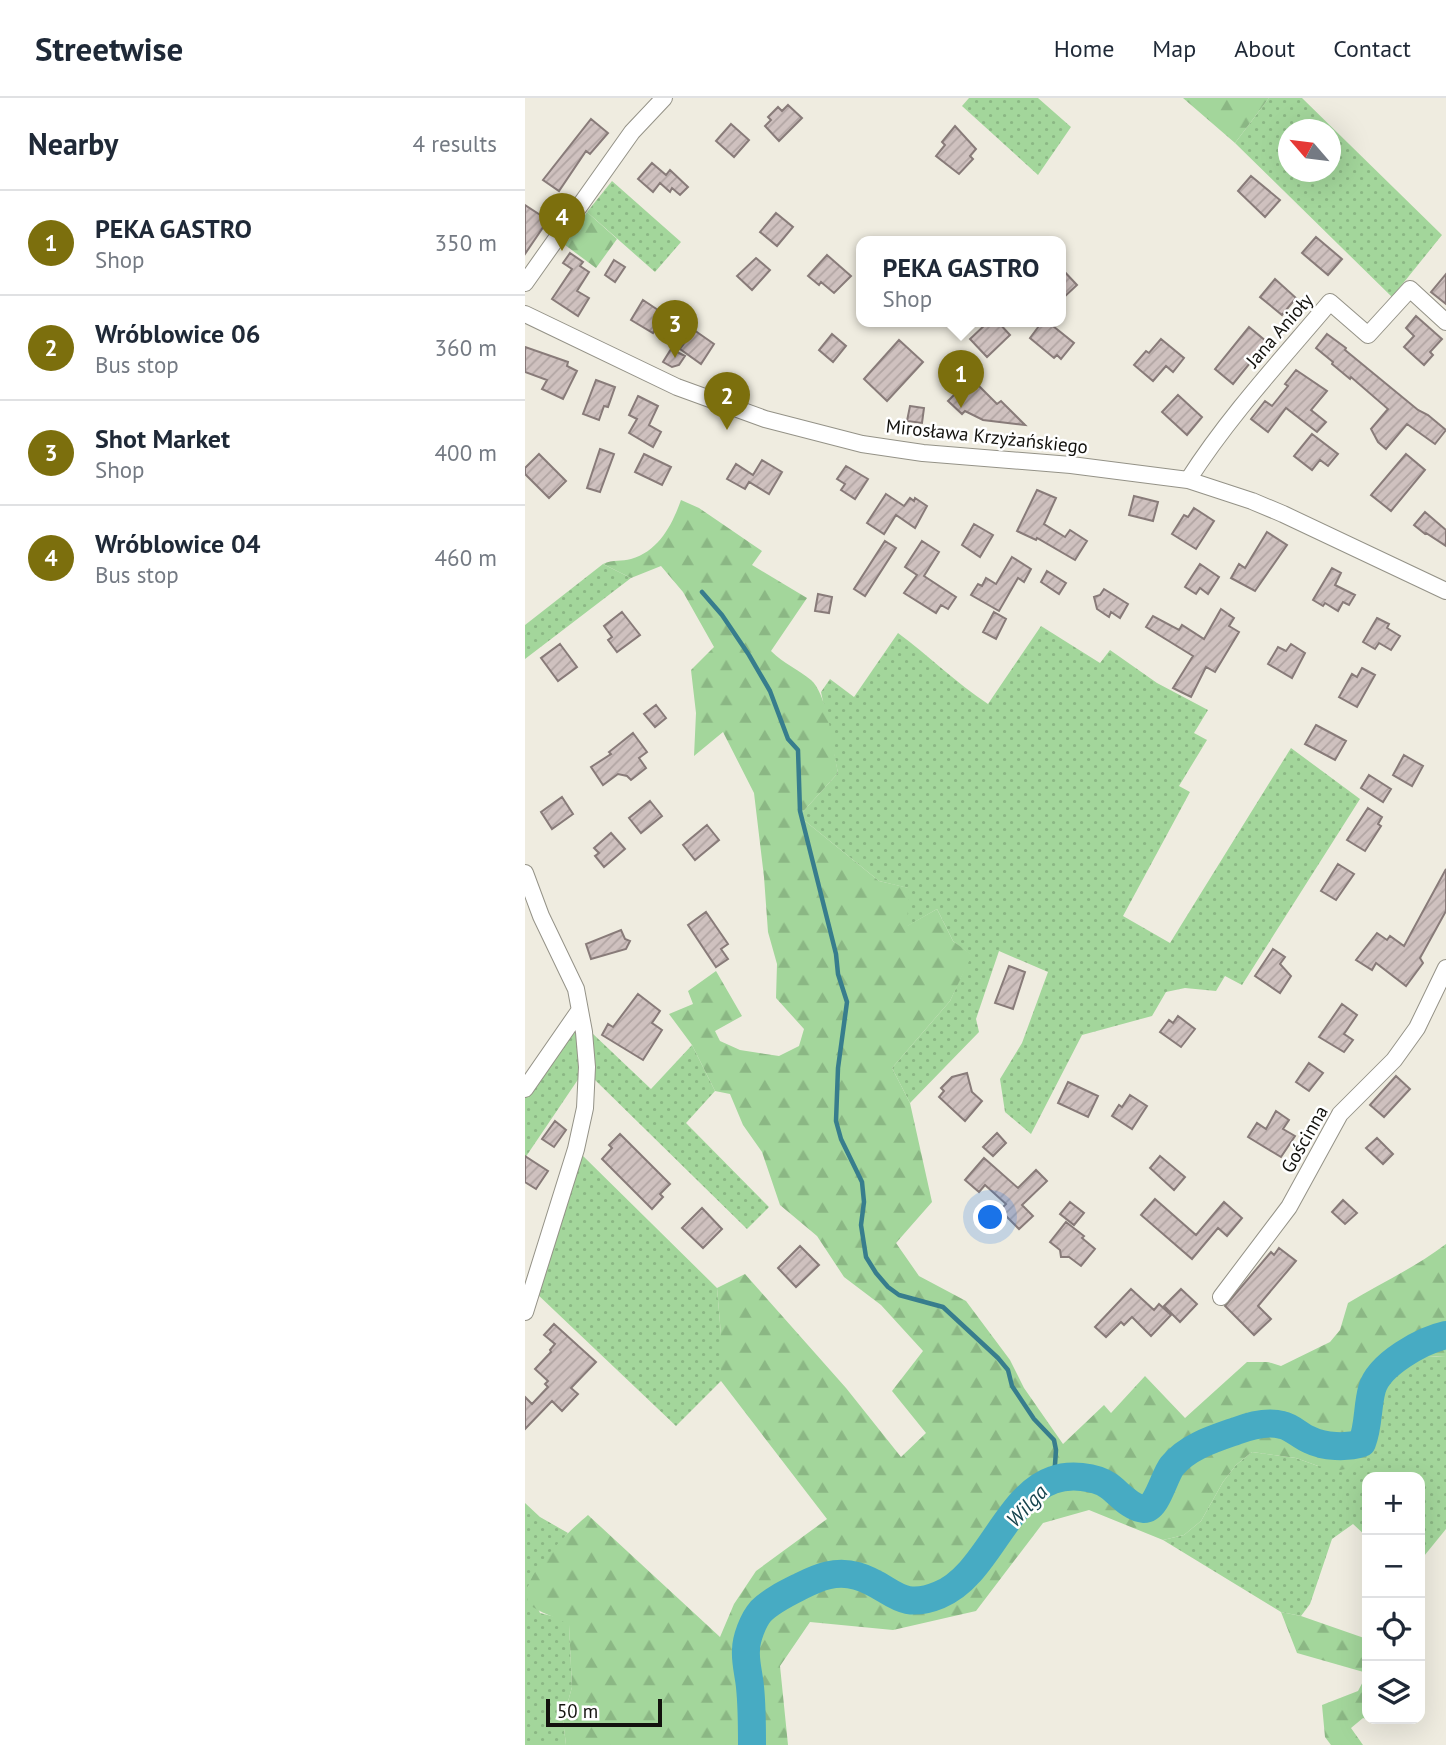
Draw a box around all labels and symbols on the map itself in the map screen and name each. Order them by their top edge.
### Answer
north arrow [1278,119,1341,182]
pin: 4 [539,193,585,251]
street label: Jana Anioły [1240,288,1318,373]
pin: 3 [652,300,698,358]
pin: 1 [938,350,984,408]
pin: 2 [704,372,750,430]
street label: Mirosława Krzyżańskiego [885,413,1089,459]
street label: Gościnna [1275,1101,1333,1177]
your location [973,1200,1007,1234]
water label: Wilga [1000,1478,1054,1533]
scale bar [546,1696,661,1728]

